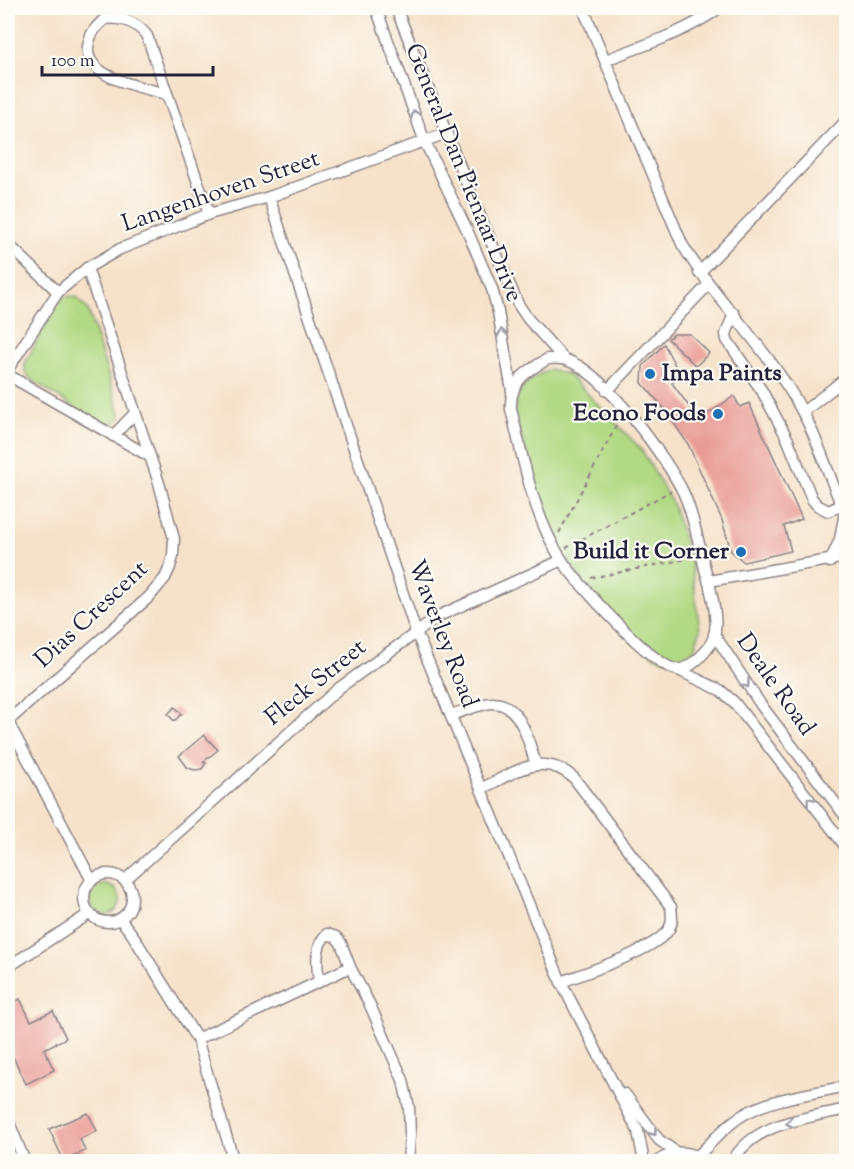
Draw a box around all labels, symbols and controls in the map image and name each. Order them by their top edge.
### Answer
scale bar [42,39,213,77]
street label: General Dan Pienaar Drive [396,39,530,307]
text: 100 m [51,49,95,75]
one-way arrow [409,109,422,119]
street label: Langenhoven Street [118,142,324,242]
one-way arrow [496,328,509,338]
place label: Impa Paints [662,357,782,391]
marker: Impa Paints [643,367,657,381]
place label: Econo Foods [573,397,706,431]
marker: Econo Foods [711,407,725,421]
place label: Build it Corner [573,535,730,569]
marker: Build it Corner [734,545,748,559]
street label: Dias Crescent [28,553,156,677]
street label: Waverley Road [398,555,486,713]
street label: Deale Road [727,627,823,743]
street label: Fleck Street [258,631,374,735]
one-way arrow [739,677,750,688]
one-way arrow [807,796,818,807]
one-way arrow [785,1116,796,1128]
one-way arrow [645,1125,656,1136]

